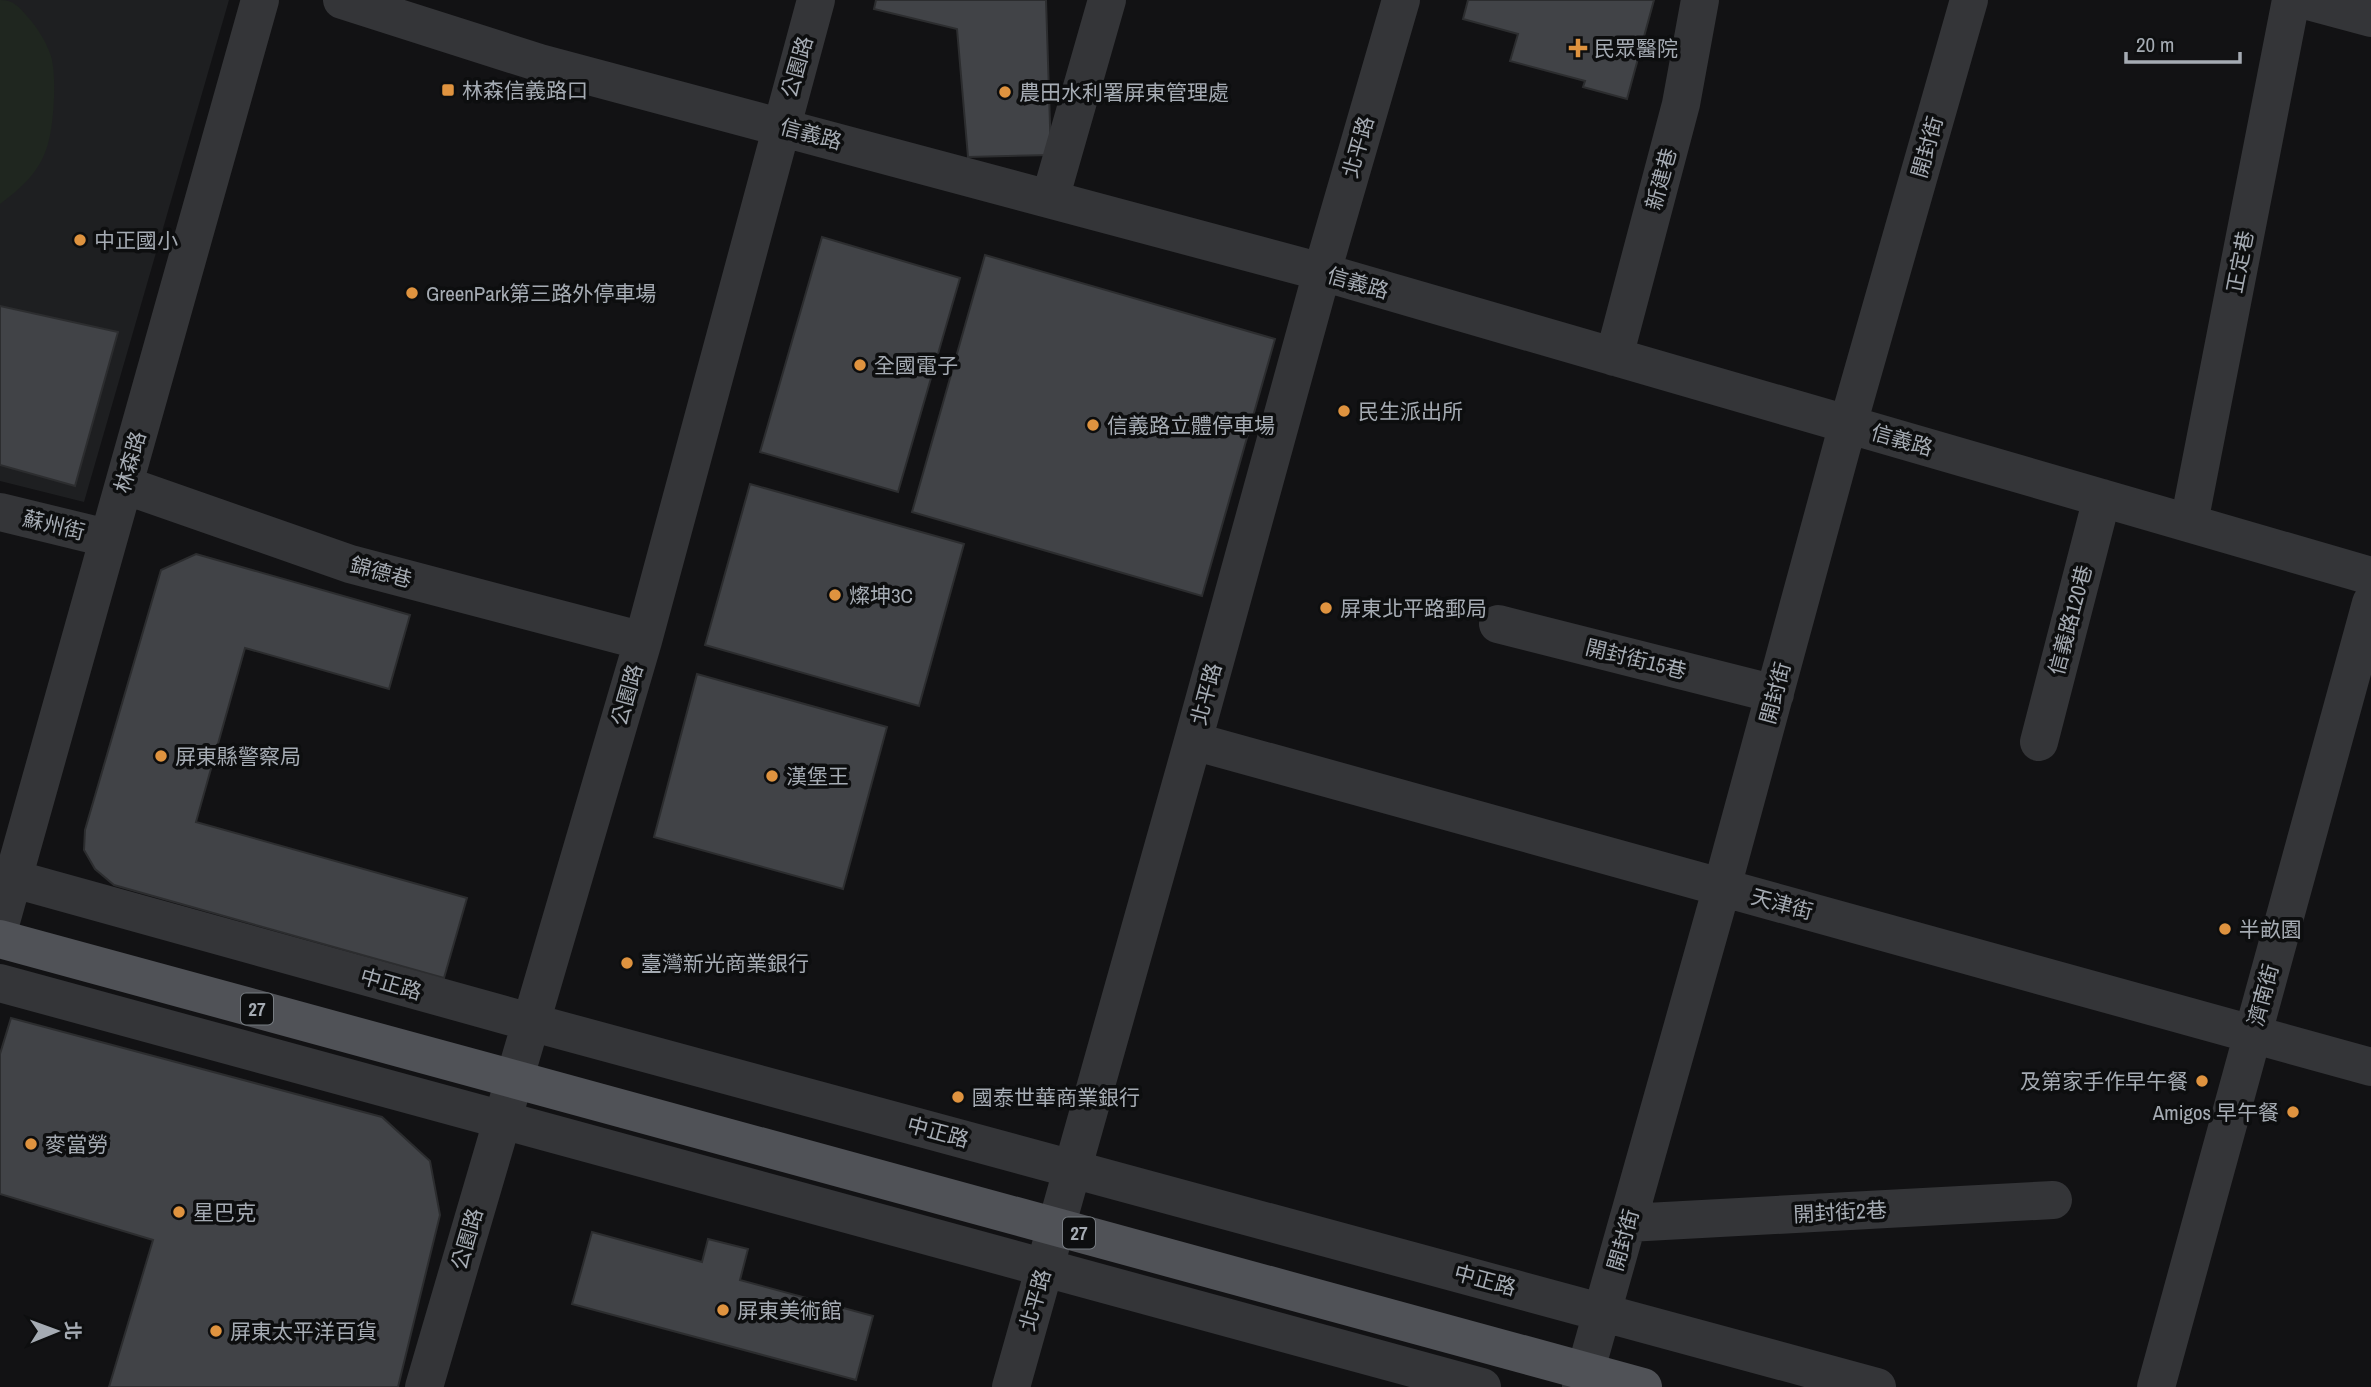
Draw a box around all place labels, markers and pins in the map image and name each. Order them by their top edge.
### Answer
place label: 民眾醫院 [1594,34,1678,63]
marker: 民眾醫院 [1568,38,1588,58]
place label: 林森信義路口 [462,76,588,105]
place label: 農田水利署屏東管理處 [1019,78,1229,107]
marker: 林森信義路口 [440,82,456,98]
marker: 農田水利署屏東管理處 [997,84,1013,100]
place label: 中正國小 [94,226,178,255]
marker: 中正國小 [72,232,88,248]
place label: GreenPark第三路外停車場 [426,279,656,308]
marker: GreenPark第三路外停車場 [404,285,420,301]
place label: 全國電子 [874,351,958,380]
marker: 全國電子 [852,357,868,373]
place label: 民生派出所 [1358,397,1463,426]
marker: 民生派出所 [1336,403,1352,419]
place label: 信義路立體停車場 [1107,411,1275,440]
marker: 信義路立體停車場 [1085,417,1101,433]
place label: 燦坤3C [849,581,913,610]
marker: 燦坤3C [827,587,843,603]
place label: 屏東北平路郵局 [1340,594,1487,623]
marker: 屏東北平路郵局 [1318,600,1334,616]
place label: 屏東縣警察局 [175,742,301,771]
marker: 屏東縣警察局 [153,748,169,764]
place label: 漢堡王 [786,762,849,791]
marker: 漢堡王 [764,768,780,784]
place label: 半畝園 [2239,915,2302,944]
marker: 半畝園 [2217,921,2233,937]
place label: 臺灣新光商業銀行 [641,949,809,978]
marker: 臺灣新光商業銀行 [619,955,635,971]
place label: 及第家手作早午餐 [2020,1067,2188,1096]
marker: 及第家手作早午餐 [2194,1073,2210,1089]
place label: 國泰世華商業銀行 [972,1083,1140,1112]
marker: 國泰世華商業銀行 [950,1089,966,1105]
place label: Amigos 早午餐 [2152,1098,2279,1127]
marker: Amigos 早午餐 [2285,1104,2301,1120]
place label: 麥當勞 [45,1130,108,1159]
marker: 麥當勞 [23,1136,39,1152]
place label: 星巴克 [193,1198,256,1227]
marker: 星巴克 [171,1204,187,1220]
place label: 屏東美術館 [737,1296,842,1325]
marker: 屏東美術館 [715,1302,731,1318]
place label: 屏東太平洋百貨 [230,1317,377,1346]
marker: 屏東太平洋百貨 [208,1323,224,1339]

